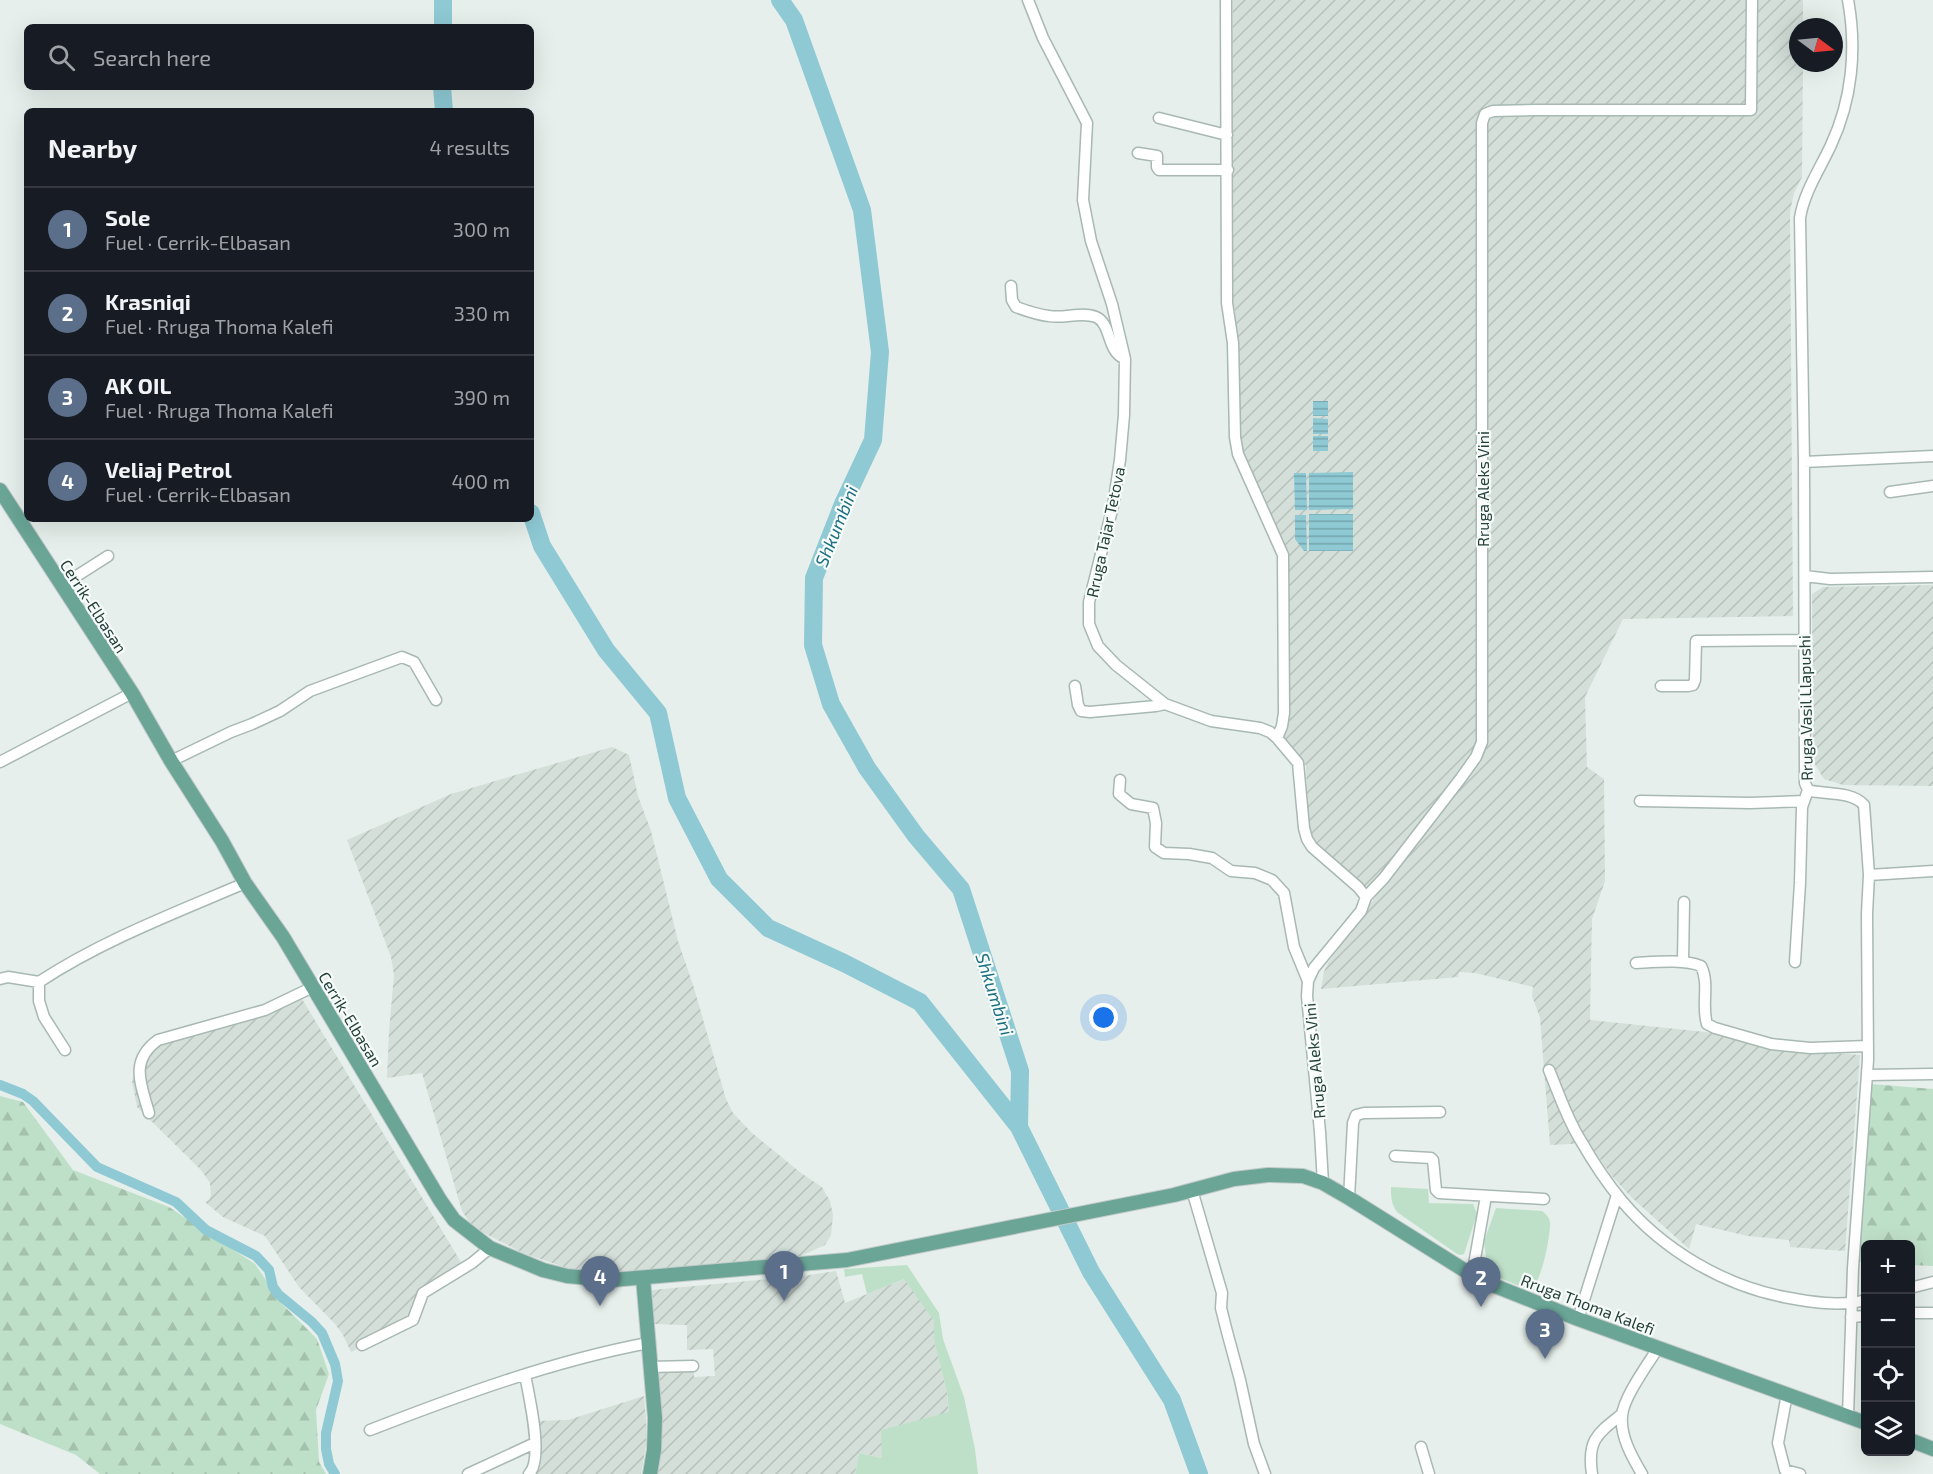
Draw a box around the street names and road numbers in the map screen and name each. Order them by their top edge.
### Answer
street label: Rruga Aleks Vini [1473,431,1492,547]
street label: Rruga Tajar Tetova [1082,465,1129,599]
street label: Cerrik-Elbasan [57,556,131,656]
street label: Rruga Vasil Llapushi [1794,635,1816,781]
street label: Cerrik-Elbasan [315,968,387,1070]
street label: Rruga Aleks Vini [1299,1002,1329,1120]
street label: Rruga Thoma Kalefi [1519,1270,1657,1338]

